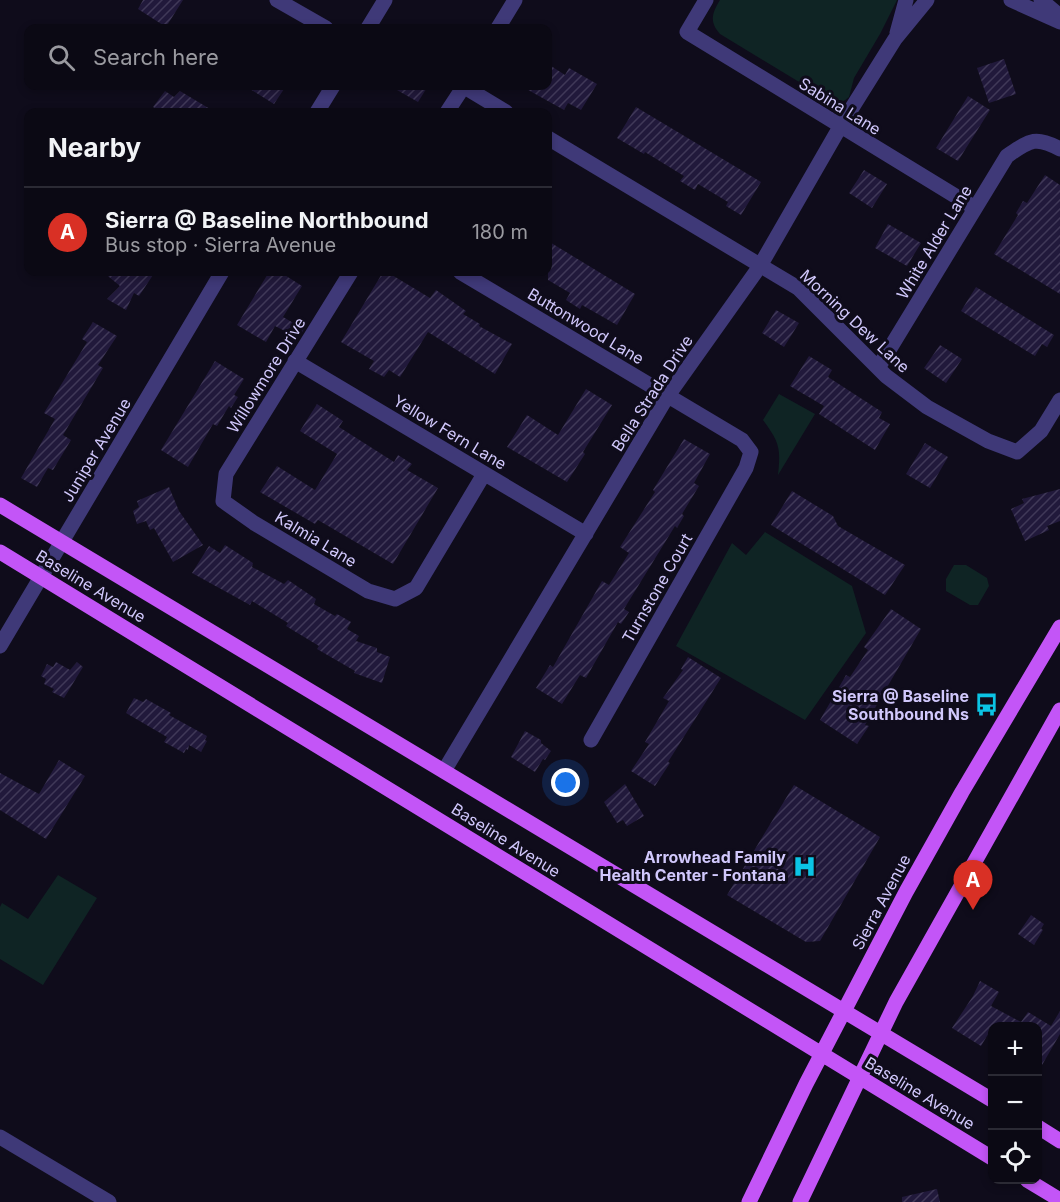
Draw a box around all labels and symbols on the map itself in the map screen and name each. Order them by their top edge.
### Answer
street label: Sabina Lane [795,73,885,139]
street label: White Alder Lane [892,181,976,303]
street label: Morning Dew Lane [796,265,914,377]
street label: Buttonwood Lane [524,283,648,369]
street label: Willowmore Drive [222,313,310,437]
street label: Bella Strada Drive [607,331,697,455]
street label: Yellow Fern Lane [390,390,510,474]
street label: Juniper Avenue [57,394,135,506]
street label: Kalmia Lane [272,507,360,571]
street label: Turnstone Court [618,530,696,646]
street label: Baseline Avenue [33,545,149,627]
place label: Sierra @ Baseline Southbound Ns [832,686,969,724]
bus stop icon: Sierra @ Baseline Southbound Ns [974,692,1000,718]
your location [551,768,580,797]
street label: Baseline Avenue [448,799,564,881]
place label: Arrowhead Family Health Center - Fontana [600,847,786,885]
street label: Sierra Avenue [847,851,915,953]
hospital icon: Arrowhead Family Health Center - Fontana [791,853,817,879]
pin: A [954,860,992,910]
street label: Baseline Avenue [862,1052,978,1134]

